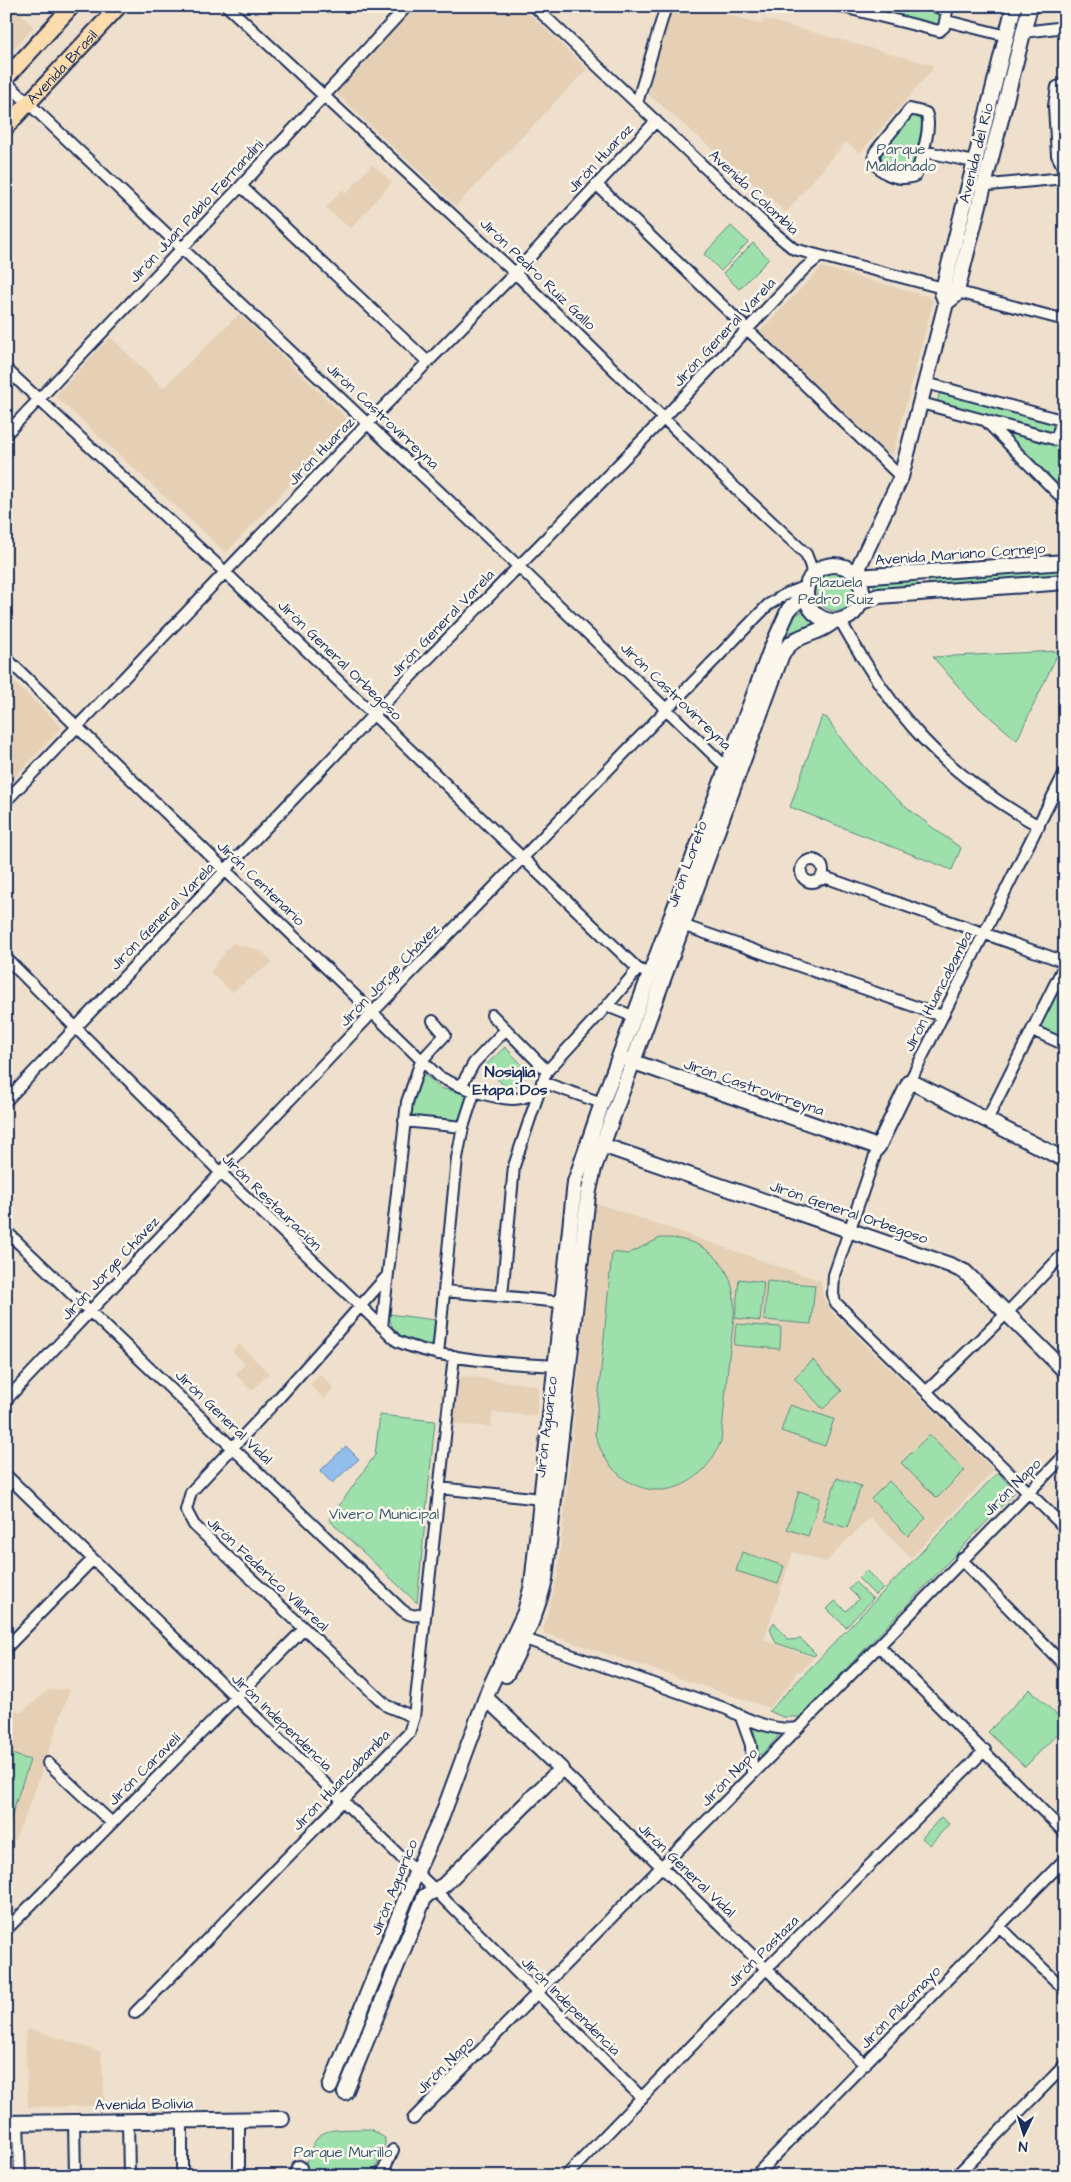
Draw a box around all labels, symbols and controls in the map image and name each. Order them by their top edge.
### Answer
street label: Avenida Brasil [22,25,103,109]
street label: Avenida del Río [954,100,999,205]
street label: Jirón Huaraz [563,119,638,198]
street label: Jirón Juan Pablo Fernandini [124,135,269,288]
park label: Parque Maldonado [866,139,936,177]
street label: Avenida Colombia [704,145,804,240]
street label: Jirón Pedro Ruiz Gallo [475,213,601,336]
street label: Jirón General Varela [668,273,781,392]
street label: Jirón Castrovirreyna [321,359,444,475]
street label: Jirón Huaraz [283,412,360,490]
street label: Avenida Mariano Cornejo [874,538,1047,571]
street label: Jirón General Varela [385,565,500,682]
park label: Plazuela Pedro Ruiz [798,572,875,610]
street label: Jirón General Orbegoso [272,595,407,727]
street label: Jirón Castrovirreyna [615,638,736,756]
street label: Jirón Loreto [662,818,713,910]
street label: Jirón Centenario [212,836,310,931]
street label: Jirón General Varela [105,858,220,975]
street label: Jirón Jorge Chávez [335,919,445,1032]
street label: Jirón Huancabamba [899,927,978,1055]
street label: Jirón Castrovirreyna [681,1054,827,1122]
district label: Nosiglia Etapa Dos [473,1061,547,1101]
street label: Jirón Restauración [217,1149,327,1256]
street label: Jirón General Orbegoso [767,1176,931,1251]
street label: Jirón Jorge Chávez [56,1211,166,1326]
street label: Jirón General Vidal [170,1365,277,1469]
street label: Jirón Aguarico [530,1375,564,1479]
street label: Jirón Napo [979,1453,1046,1521]
park label: Vivero Municipal [329,1504,439,1525]
street label: Jirón Federico Villareal [202,1512,333,1636]
street label: Jirón Independencia [227,1669,337,1776]
street label: Jirón Huancabamba [288,1725,395,1836]
street label: Jirón Caravelí [103,1728,186,1810]
street label: Jirón Napo [696,1743,763,1811]
street label: Jirón General Vidal [633,1818,740,1922]
street label: Jirón Aguarico [366,1836,424,1939]
street label: Jirón Pastaza [723,1910,804,1992]
street label: Jirón Independencia [516,1952,625,2061]
street label: Jirón Pilcomayo [855,1961,947,2054]
street label: Jirón Napo [412,2031,479,2099]
street label: Avenida Bolivia [95,2093,194,2116]
north arrow [998,2110,1048,2160]
text: N [1018,2136,1028,2156]
park label: Parque Murillo [294,2142,393,2163]

